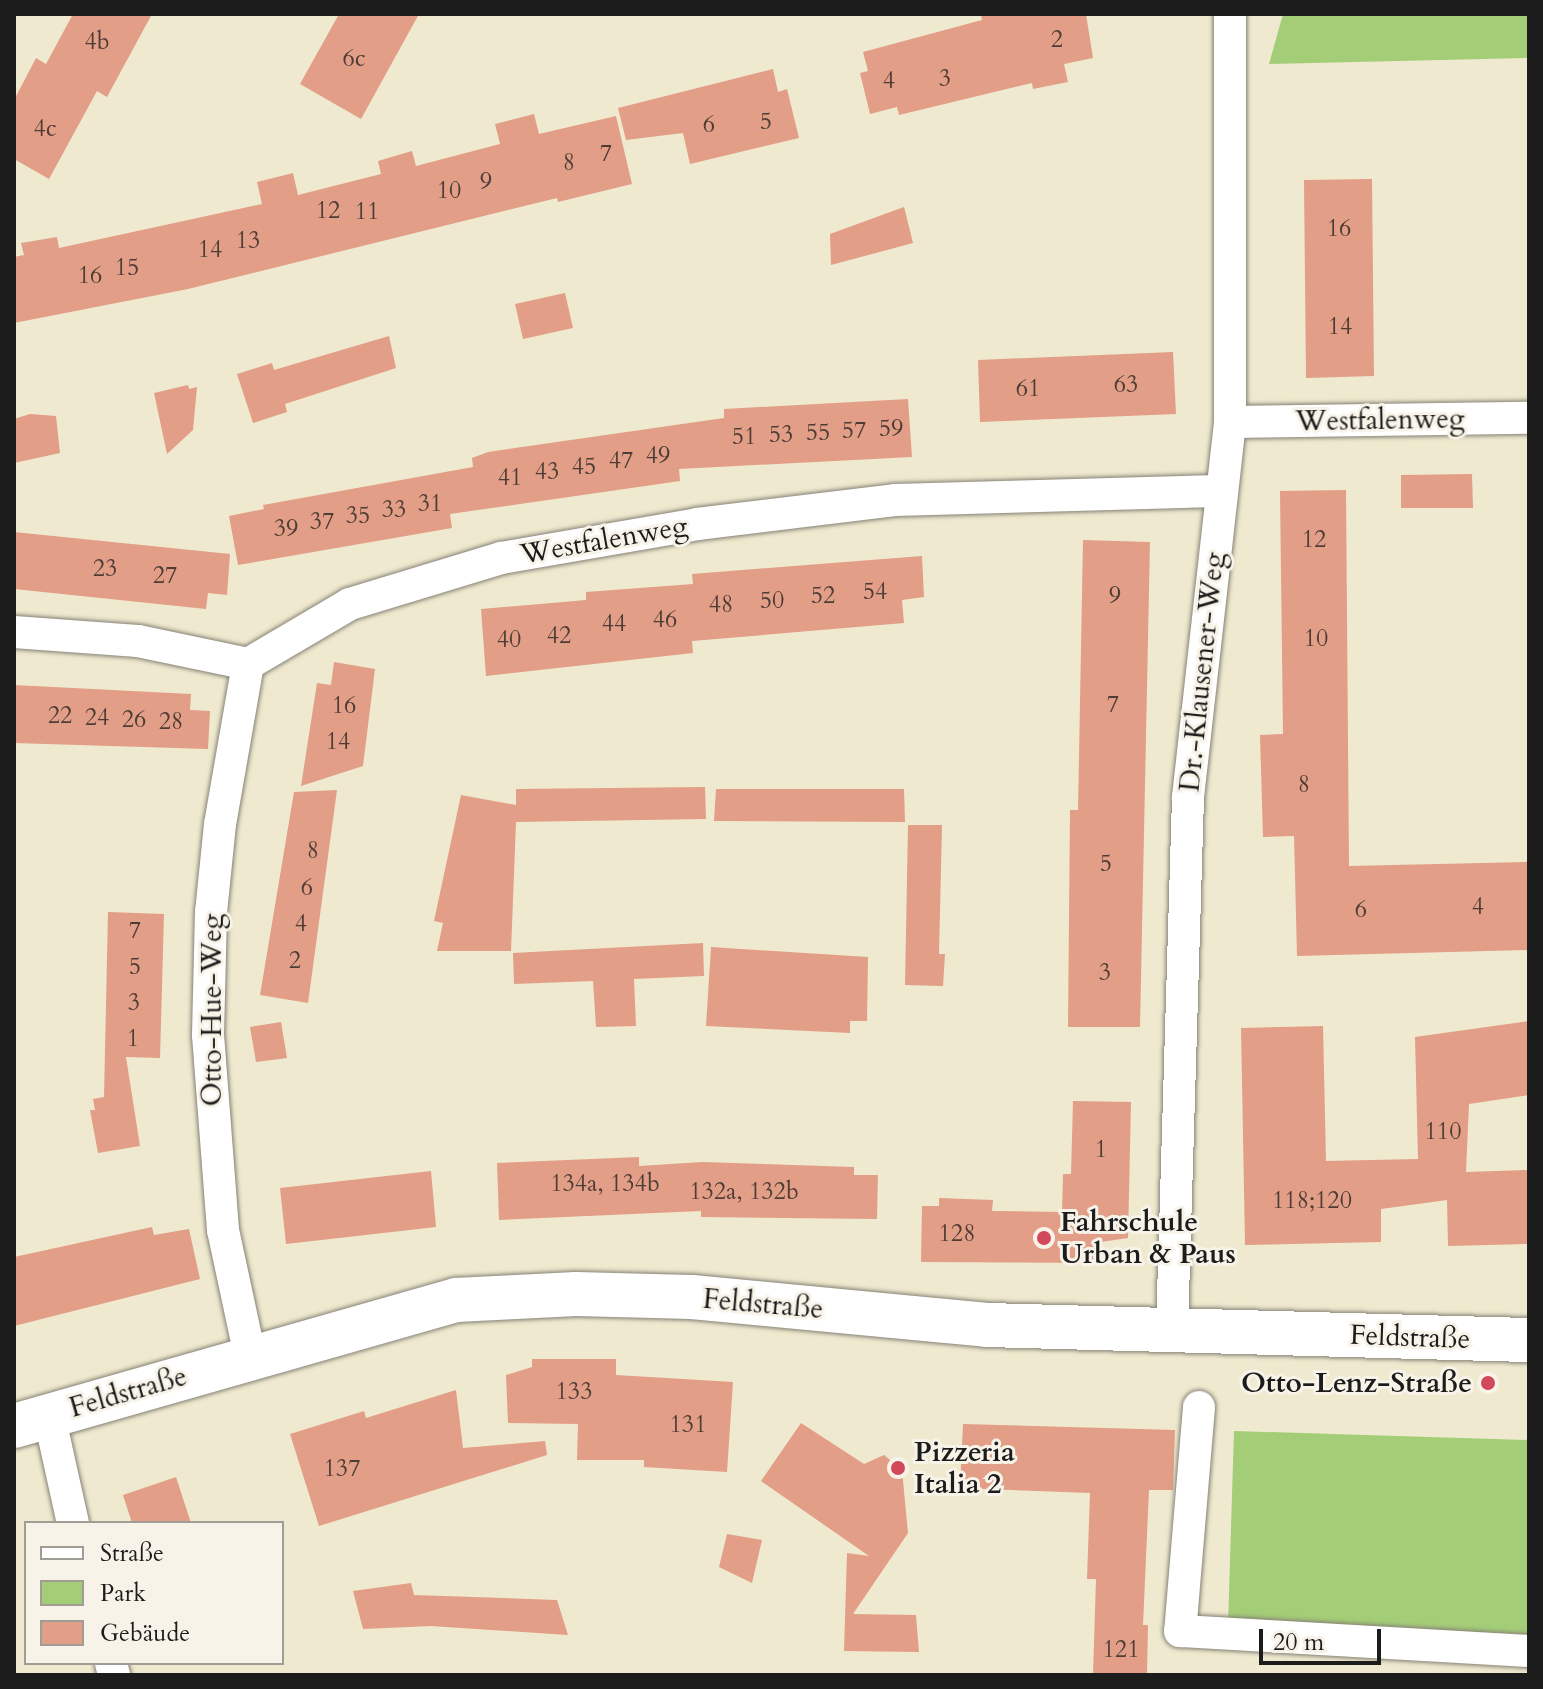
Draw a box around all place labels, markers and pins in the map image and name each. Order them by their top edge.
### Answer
place label: Fahrschule Urban & Paus [1060,1205,1236,1271]
marker: Fahrschule Urban & Paus [1035,1229,1053,1247]
place label: Otto-Lenz-Straße [1241,1366,1472,1400]
marker: Otto-Lenz-Straße [1479,1374,1497,1392]
place label: Pizzeria Italia 2 [914,1435,1015,1501]
marker: Pizzeria Italia 2 [889,1459,907,1477]

